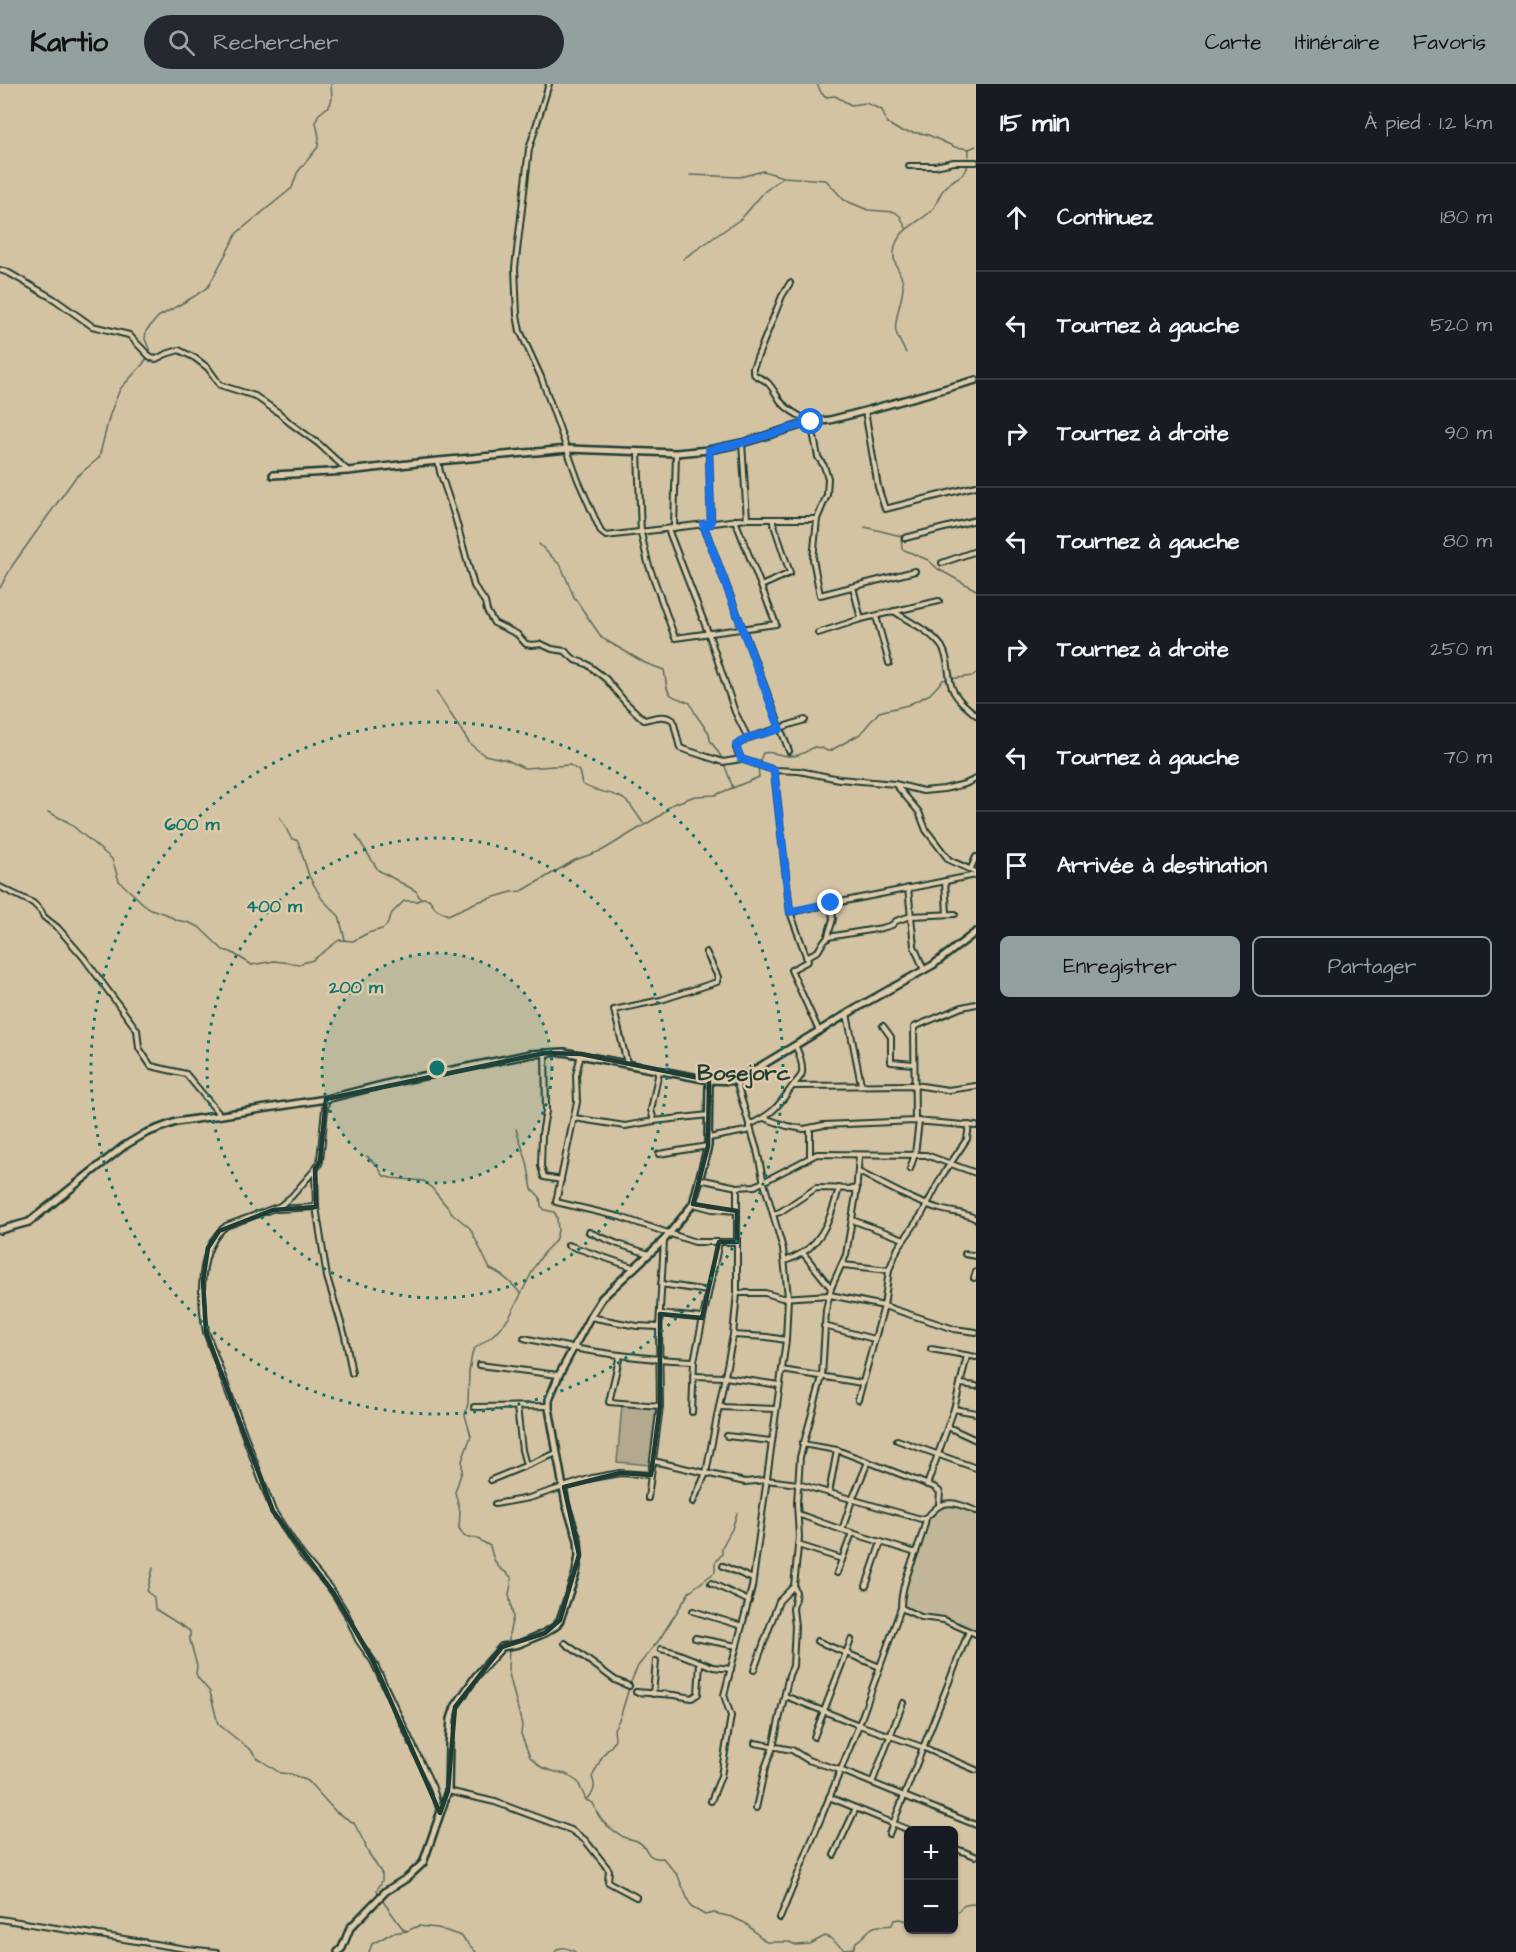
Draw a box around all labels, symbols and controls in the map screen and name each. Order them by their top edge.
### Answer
search box [144,15,564,69]
text: Kartio [30,23,108,62]
icon: search [165,26,198,59]
text: Rechercher [213,27,338,58]
text: Carte [1205,28,1262,57]
text: Itinéraire [1295,28,1380,57]
text: Favoris [1413,28,1486,57]
text: 15 min [1000,105,1069,141]
text: À pied · 1.2 km [1364,109,1492,137]
icon: ahead [1000,201,1033,234]
text: Continuez [1057,202,1153,233]
text: 180 m [1440,203,1492,231]
icon: left [1000,309,1033,342]
text: Tournez à gauche [1057,310,1239,341]
text: 520 m [1430,311,1492,339]
route start [797,408,823,434]
icon: right [1000,417,1033,450]
text: Tournez à droite [1057,418,1229,449]
text: 90 m [1444,419,1492,447]
icon: left [1000,525,1033,558]
text: Tournez à gauche [1057,526,1239,557]
text: 80 m [1443,527,1492,555]
icon: right [1000,633,1033,666]
text: Tournez à droite [1057,634,1229,665]
text: 250 m [1430,635,1492,663]
icon: left [1000,741,1033,774]
text: Tournez à gauche [1057,742,1239,773]
text: 70 m [1444,743,1492,771]
text: 600 m [164,812,221,837]
icon: arrive [1000,849,1033,882]
text: Arrivée à destination [1057,850,1267,881]
route end [817,889,843,915]
text: 400 m [246,894,303,919]
button: Enregistrer [1000,936,1240,997]
button: Partager [1252,936,1492,997]
text: 200 m [328,975,384,1000]
centre of rings [427,1058,447,1078]
district label: Bosejorc [697,1058,791,1089]
map controls [904,1826,958,1934]
button: + [904,1826,958,1880]
button: − [904,1880,958,1934]

